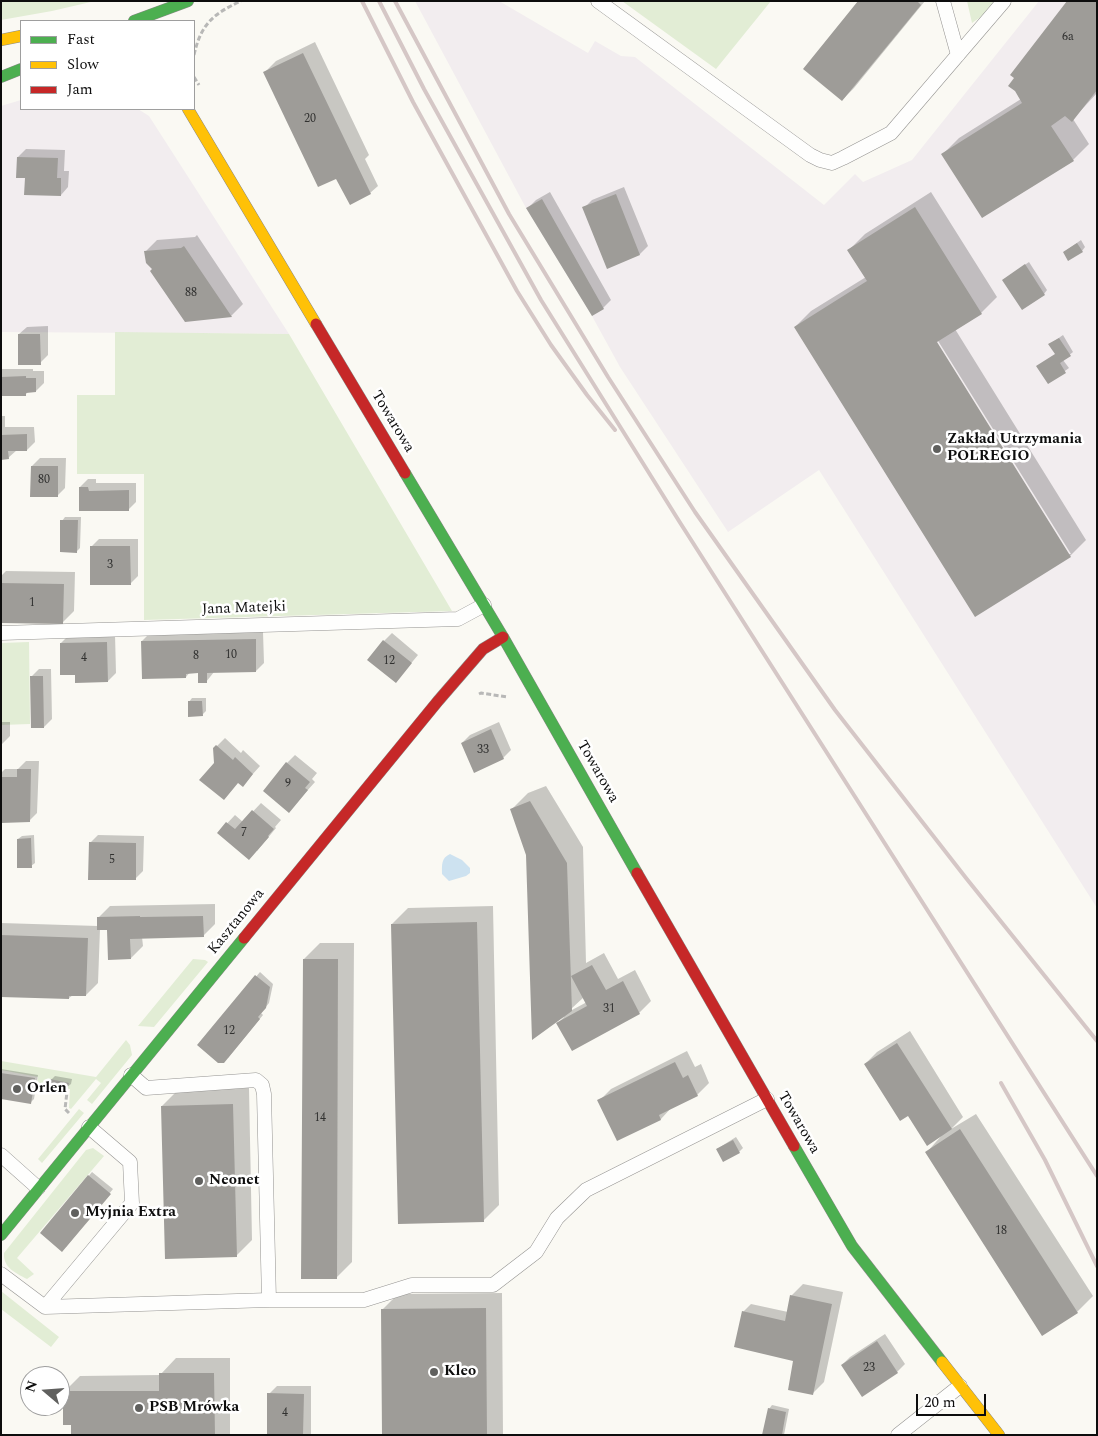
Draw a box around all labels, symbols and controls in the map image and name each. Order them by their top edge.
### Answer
legend [20,20,195,110]
text: Fast [67,28,95,51]
house number: 6a [1062,31,1074,45]
text: Slow [67,53,99,76]
text: Jam [67,78,93,101]
house number: 20 [304,113,316,127]
house number: 88 [185,287,197,301]
street label: Towarowa [367,388,417,456]
place label: Zakład Utrzymania POLREGIO [947,431,1082,466]
marker: Zakład Utrzymania POLREGIO [931,443,943,455]
house number: 80 [38,474,50,488]
house number: 3 [107,559,113,573]
house number: 1 [29,597,35,611]
street label: Jana Matejki [202,599,286,619]
house number: 10 [225,649,237,663]
house number: 8 [193,650,199,664]
house number: 4 [81,652,87,666]
house number: 12 [383,655,395,669]
street label: Towarowa [572,738,622,806]
house number: 33 [477,744,489,758]
house number: 9 [285,778,291,792]
house number: 7 [241,827,247,841]
house number: 5 [109,854,115,868]
street label: Kasztanowa [205,885,269,959]
house number: 31 [603,1003,615,1017]
house number: 12 [223,1025,235,1039]
place label: Orlen [27,1080,67,1098]
marker: Orlen [11,1083,23,1095]
street label: Towarowa [773,1089,823,1157]
house number: 14 [314,1112,326,1126]
place label: Neonet [209,1172,259,1190]
marker: Neonet [193,1175,205,1187]
place label: Myjnia Extra [85,1204,176,1222]
marker: Myjnia Extra [69,1207,81,1219]
house number: 18 [995,1225,1007,1239]
house number: 23 [863,1362,875,1376]
place label: Kleo [444,1363,476,1381]
north arrow [20,1366,70,1416]
marker: Kleo [428,1366,440,1378]
text: N [19,1378,43,1395]
scale bar [918,1384,988,1416]
text: 20 m [924,1391,956,1414]
place label: PSB Mrówka [149,1399,239,1417]
marker: PSB Mrówka [133,1402,145,1414]
house number: 4 [282,1407,288,1421]

